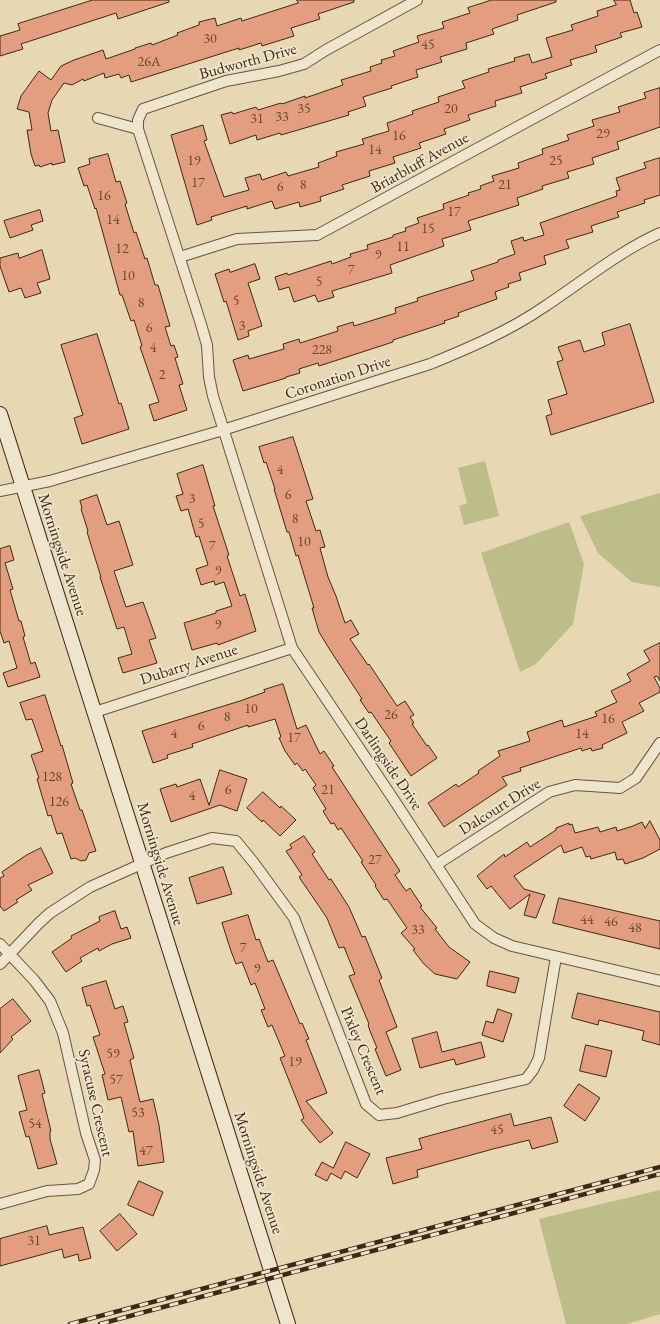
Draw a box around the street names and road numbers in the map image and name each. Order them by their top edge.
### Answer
street label: Budworth Drive [197,40,299,84]
street label: Briarbluff Avenue [368,128,472,198]
street label: Coronation Drive [283,352,393,404]
street label: Morningside Avenue [33,491,91,619]
street label: Dubarry Avenue [138,640,240,690]
street label: Darlingside Drive [350,714,426,814]
street label: Dalcourt Drive [456,774,544,840]
street label: Morningside Avenue [132,800,188,928]
street label: Pixley Crescent [336,1004,390,1098]
street label: Syracuse Crescent [73,1047,117,1159]
street label: Morningside Avenue [229,1109,287,1237]

